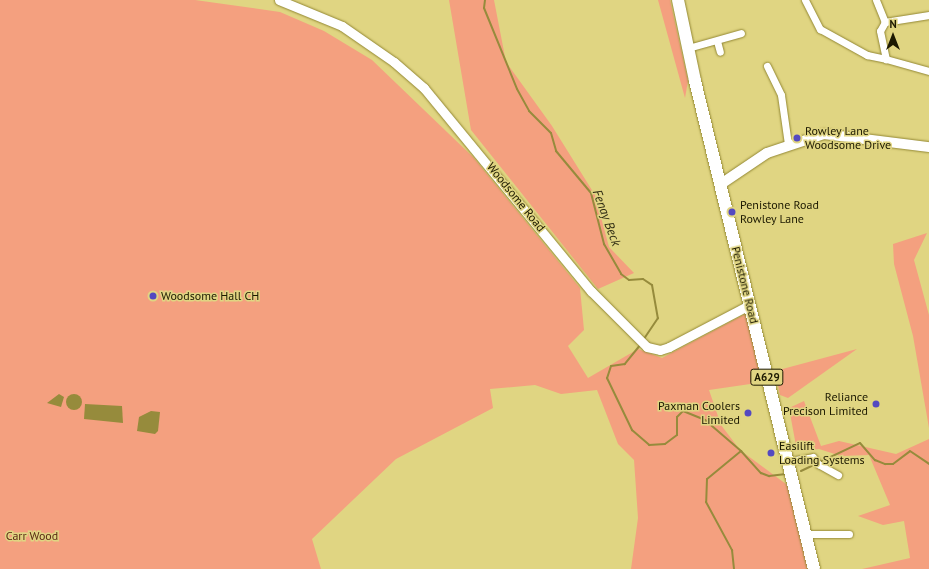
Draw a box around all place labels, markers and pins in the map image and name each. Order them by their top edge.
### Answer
place label: Rowley Lane Woodsome Drive [805,124,891,152]
marker: Rowley Lane Woodsome Drive [792,133,802,143]
place label: Penistone Road Rowley Lane [740,198,819,226]
marker: Penistone Road Rowley Lane [727,207,737,217]
place label: Woodsome Hall CH [161,289,259,303]
marker: Woodsome Hall CH [148,291,158,301]
place label: Reliance Precison Limited [783,390,868,418]
place label: Paxman Coolers Limited [658,399,740,427]
marker: Reliance Precison Limited [871,399,881,409]
marker: Paxman Coolers Limited [743,408,753,418]
place label: Easilift Loading Systems [779,439,865,467]
marker: Easilift Loading Systems [766,448,776,458]

